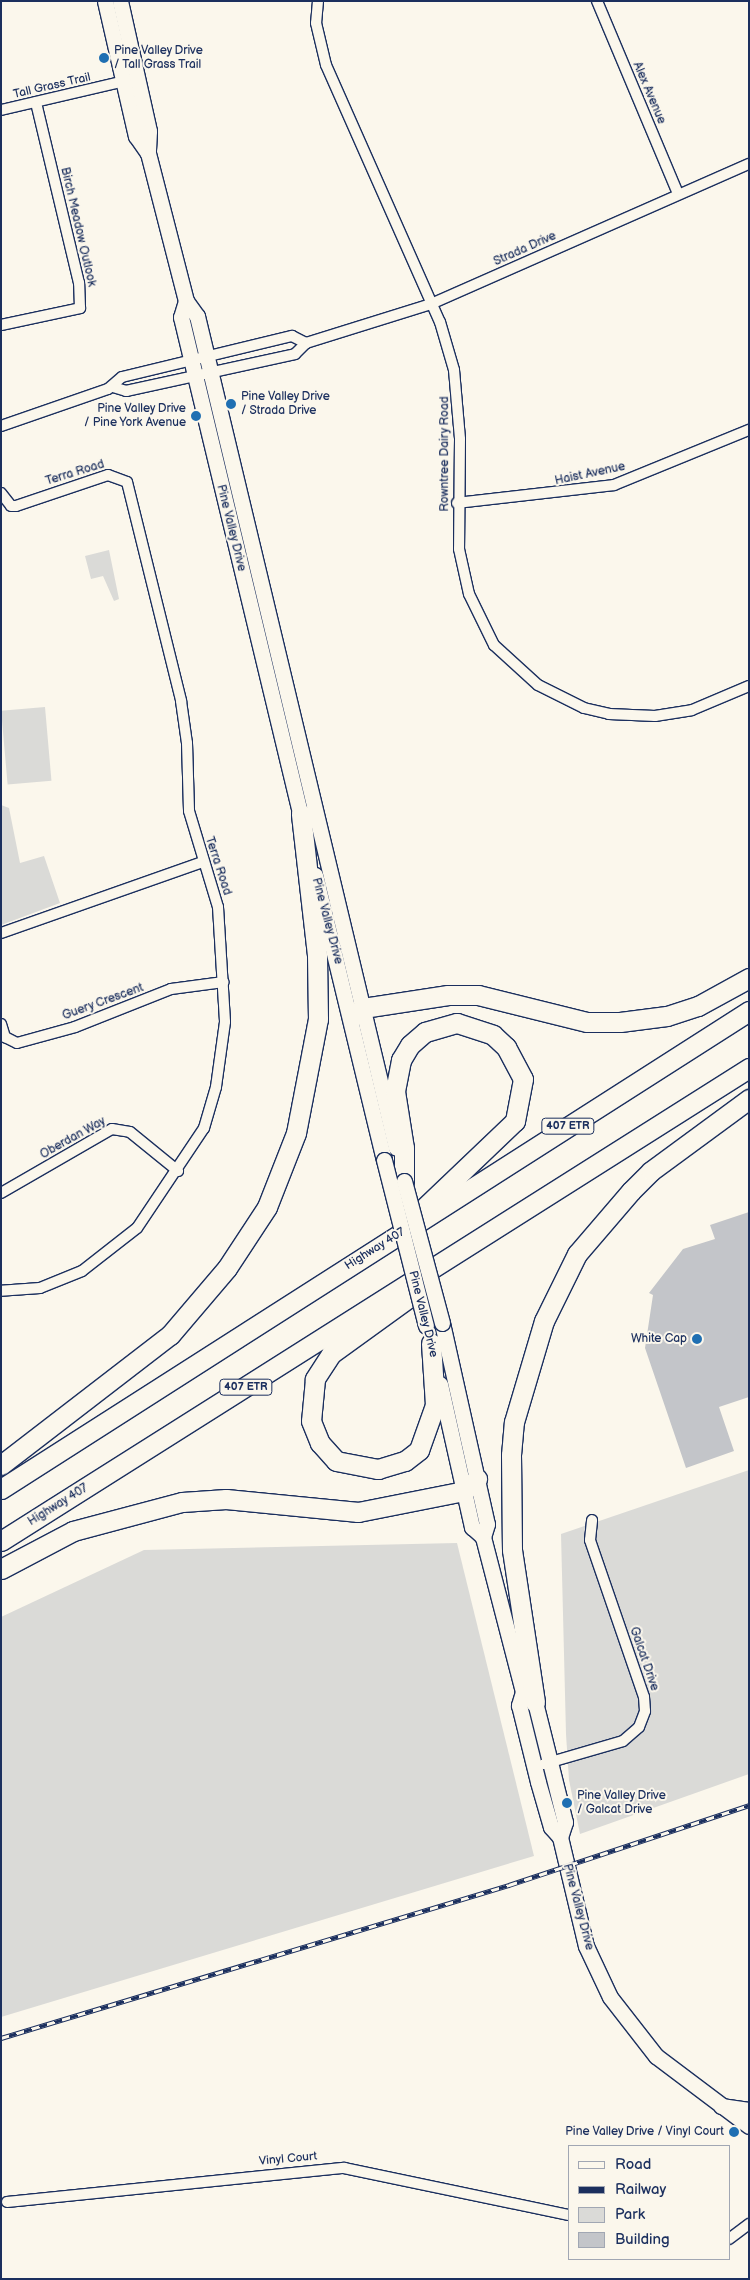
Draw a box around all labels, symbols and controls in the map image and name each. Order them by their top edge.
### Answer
place label: Pine Valley Drive / Tall Grass Trail [114,44,204,72]
marker: Pine Valley Drive / Tall Grass Trail [98,52,110,64]
street label: Alex Avenue [629,60,669,126]
street label: Tall Grass Trail [12,70,92,102]
street label: Birch Meadow Outlook [57,166,99,288]
street label: Strada Drive [491,229,559,269]
place label: Pine Valley Drive / Strada Drive [241,390,331,418]
street label: Rowntree Dairy Road [438,396,452,512]
marker: Pine Valley Drive / Strada Drive [225,398,237,410]
place label: Pine Valley Drive / Pine York Avenue [83,402,186,430]
marker: Pine Valley Drive / Pine York Avenue [190,410,202,422]
street label: Terra Road [44,457,106,489]
street label: Haist Avenue [554,460,626,488]
street label: Pine Valley Drive [213,483,249,573]
street label: Terra Road [202,835,234,897]
street label: Pine Valley Drive [308,876,346,966]
street label: Guery Crescent [60,981,146,1023]
street label: Oberdan Way [37,1114,109,1162]
road number: 407 ETR [540,1118,596,1134]
street label: Highway 407 [342,1225,408,1273]
street label: Pine Valley Drive [405,1269,441,1359]
place label: White Cap [631,1332,687,1346]
marker: White Cap [691,1333,703,1345]
road number: 407 ETR [218,1378,274,1395]
street label: Highway 407 [25,1481,91,1529]
street label: Galcat Drive [626,1625,662,1693]
place label: Pine Valley Drive / Galcat Drive [577,1789,667,1817]
marker: Pine Valley Drive / Galcat Drive [561,1797,573,1809]
street label: Pine Valley Drive [559,1862,597,1952]
place label: Pine Valley Drive / Vinyl Court [564,2125,724,2139]
marker: Pine Valley Drive / Vinyl Court [728,2126,740,2138]
legend [568,2145,730,2260]
street label: Vinyl Court [258,2149,318,2169]
text: Road [615,2155,651,2174]
text: Railway [615,2180,666,2199]
text: Park [615,2205,645,2224]
text: Building [615,2230,670,2249]

